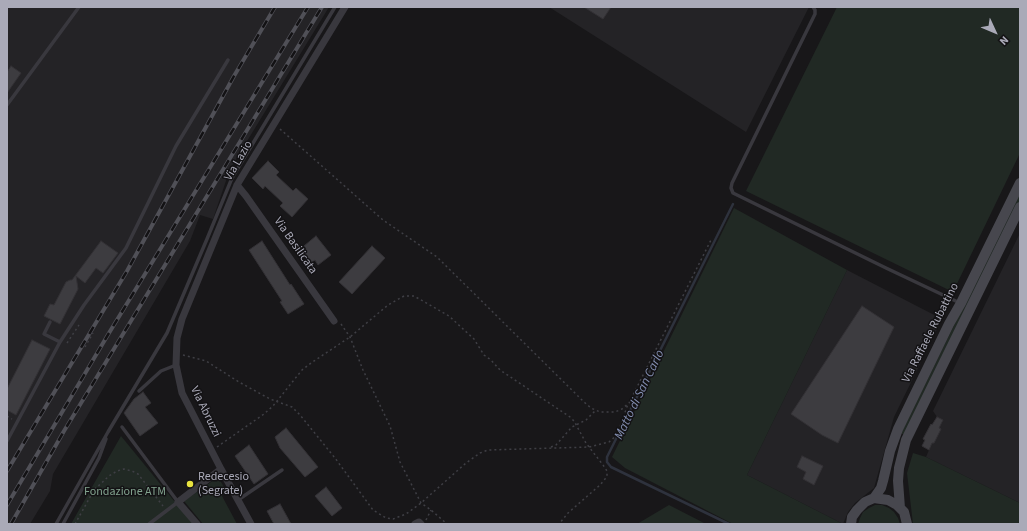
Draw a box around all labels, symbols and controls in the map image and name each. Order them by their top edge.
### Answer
north arrow [975,12,1015,52]
text: N [996,33,1012,49]
street label: Via Lazio [222,138,256,184]
street label: Via Basilicata [270,215,320,277]
street label: Via Raffaele Rubattino [900,281,962,385]
water label: Matto di San Carlo [612,348,668,442]
street label: Via Abruzzi [187,384,223,440]
place label: Redecesio (Segrate) [198,470,249,498]
marker: Redecesio (Segrate) [185,479,195,489]
park label: Fondazione ATM [84,485,166,499]

